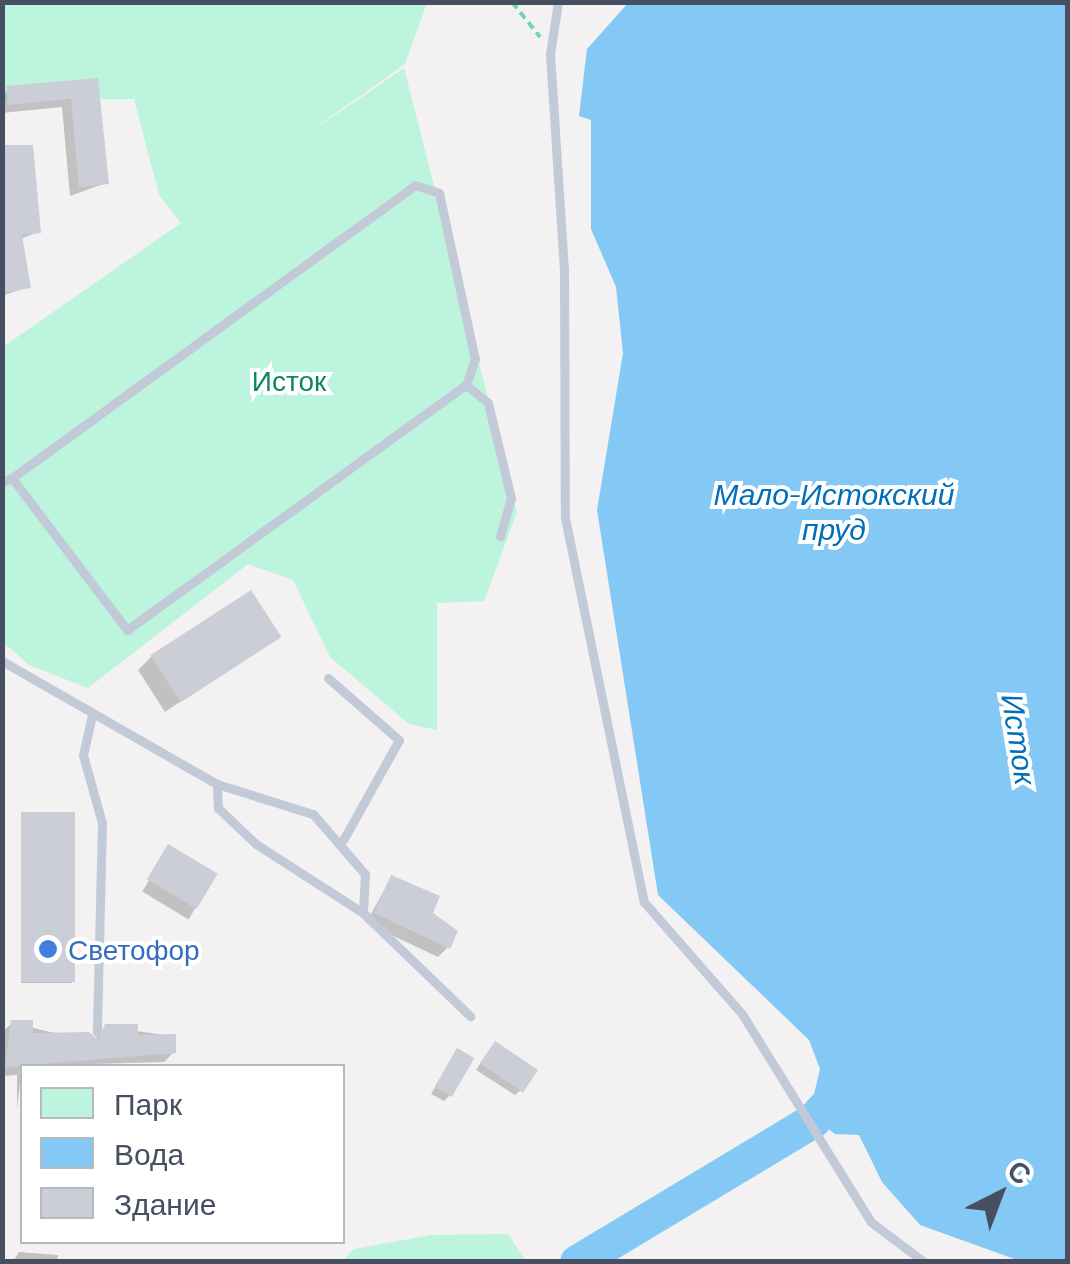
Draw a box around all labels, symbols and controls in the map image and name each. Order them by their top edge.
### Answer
park label: Исток [252,363,326,397]
water label: Мало-Истокский пруд [714,475,954,546]
water label: Исток [995,691,1045,787]
place label: Светофор [68,932,200,966]
marker: Светофор [37,938,59,960]
legend [20,1064,345,1244]
text: Парк [114,1085,182,1121]
text: Вода [114,1135,184,1171]
north arrow [950,1144,1050,1244]
text: С [1001,1152,1039,1191]
text: Здание [114,1185,216,1221]

